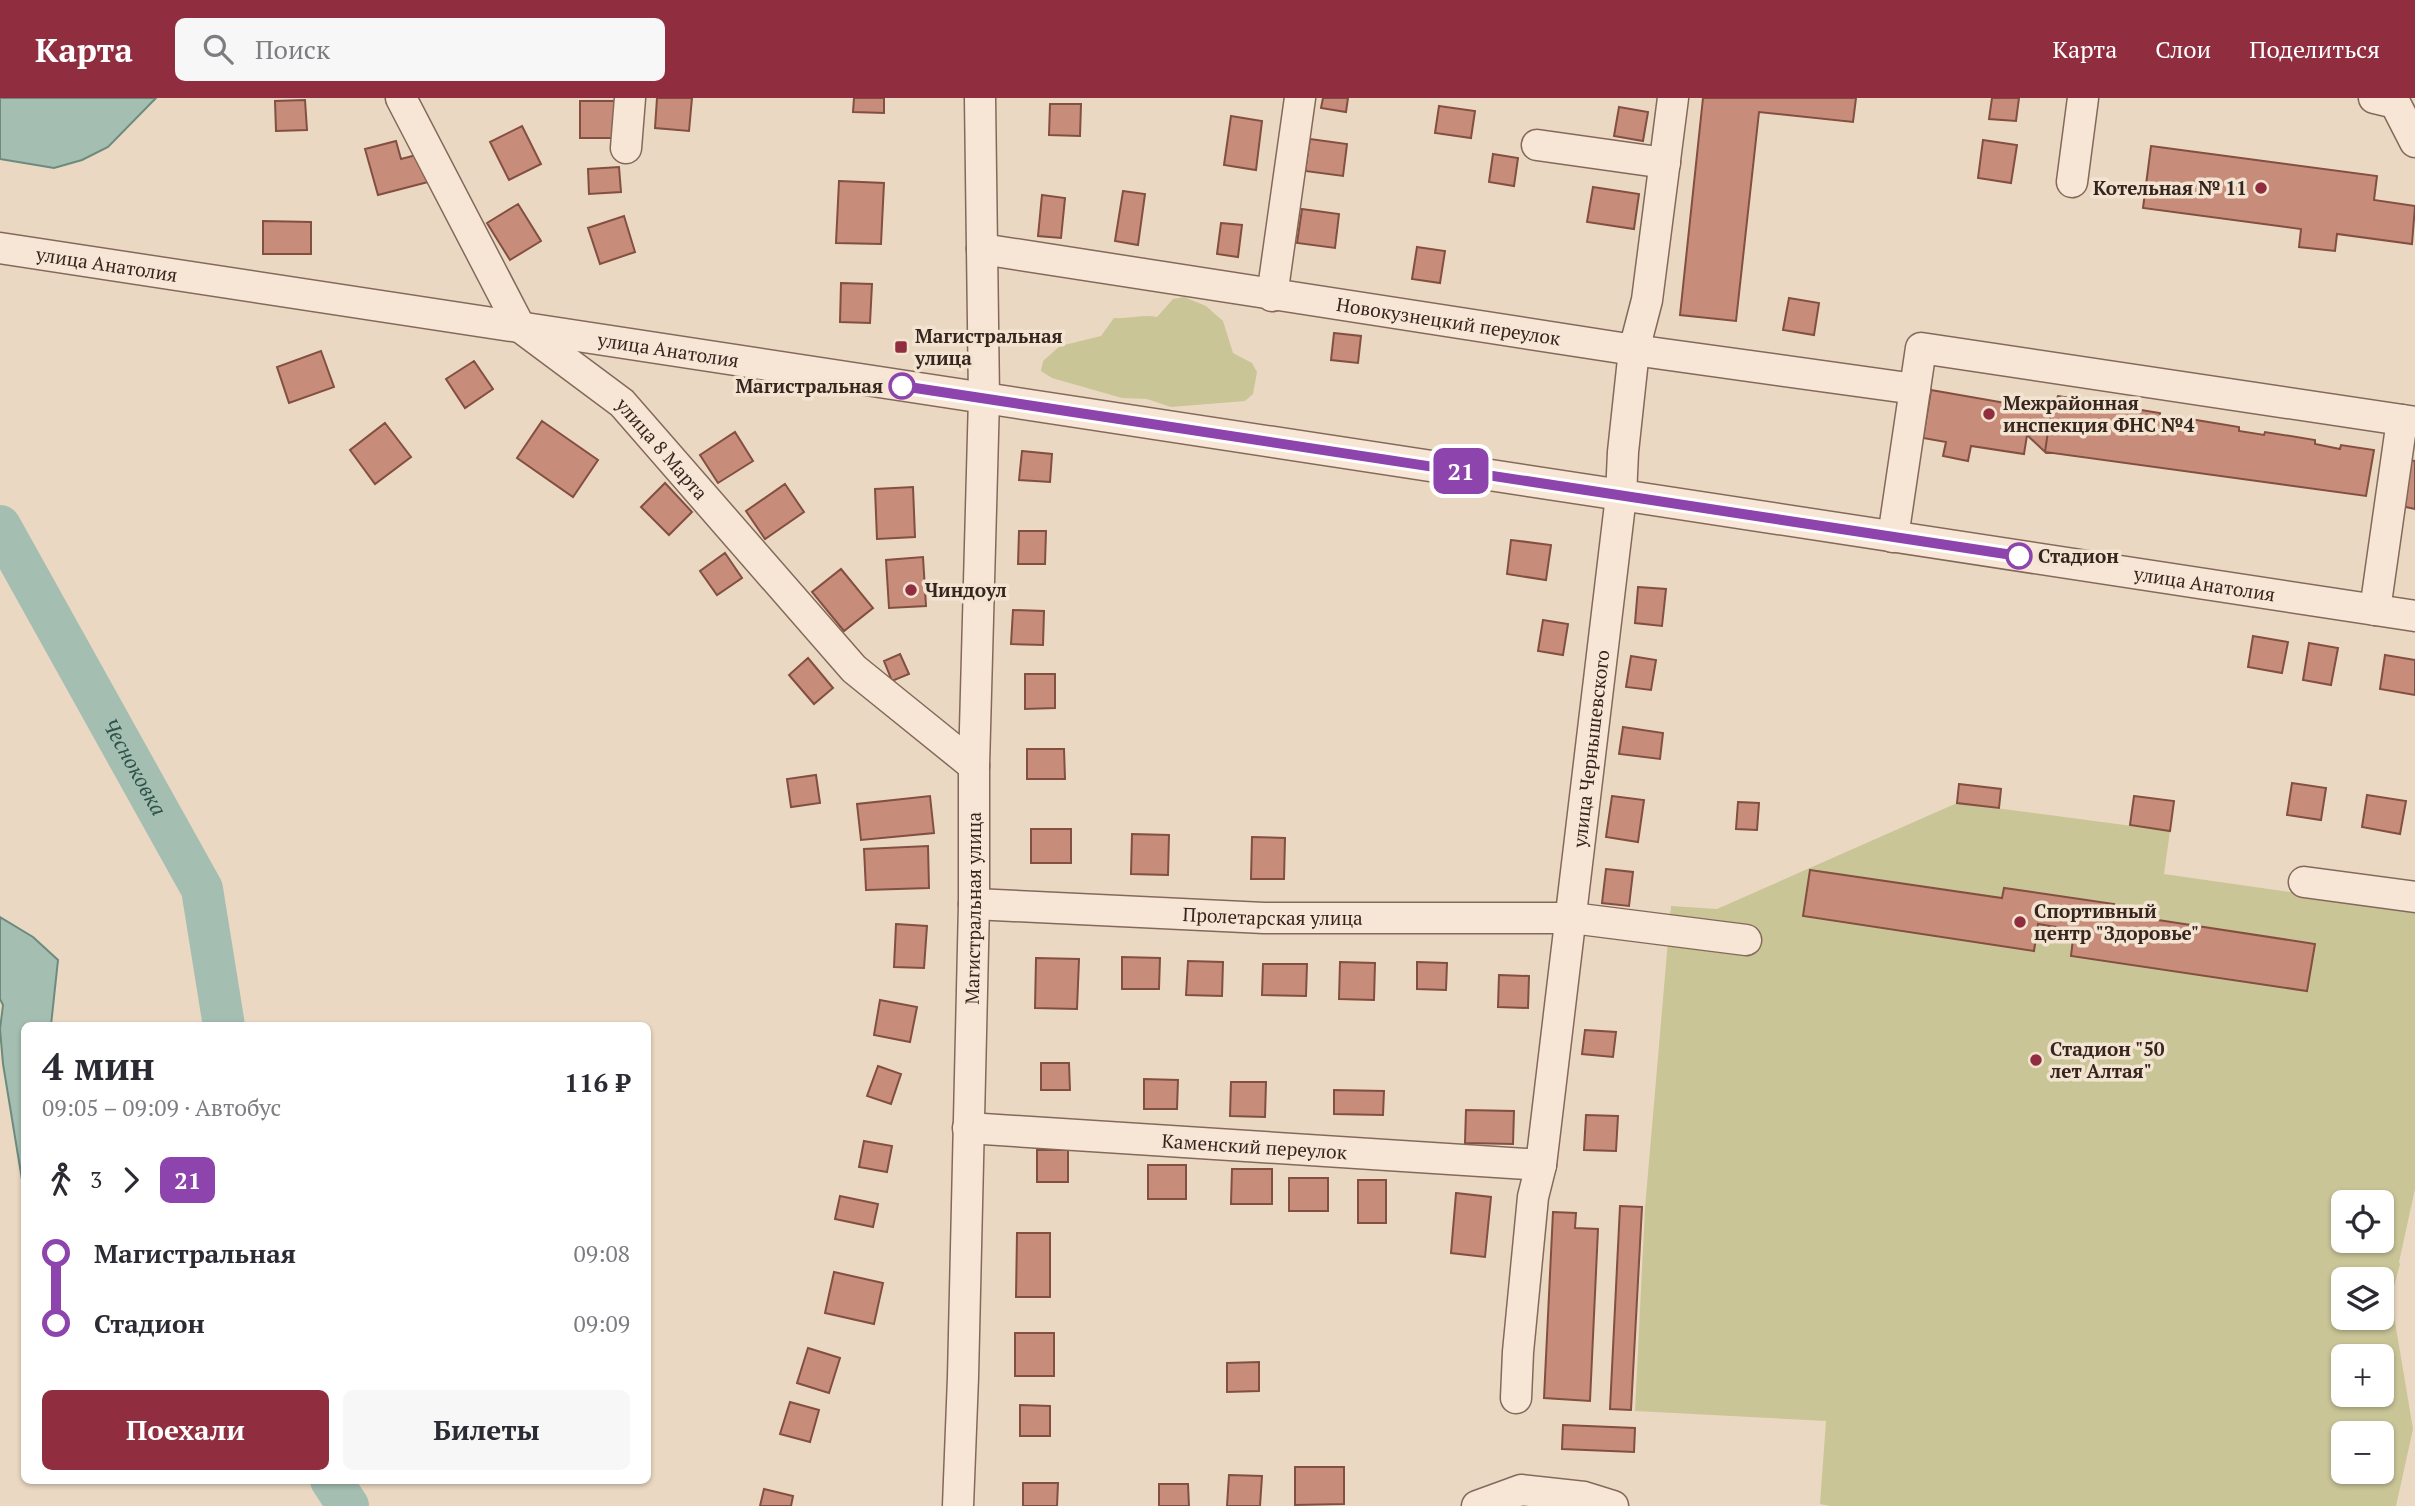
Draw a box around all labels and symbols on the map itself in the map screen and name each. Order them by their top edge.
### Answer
place label: Котельная № 11 [2093,175,2247,200]
marker: Котельная № 11 [2253,180,2269,196]
street label: улица Анатолия [34,241,179,287]
street label: Новокузнецкий переулок [1335,291,1563,351]
place label: Магистральная улица [914,323,1063,370]
street label: улица Анатолия [595,326,741,372]
marker: Магистральная улица [893,339,909,355]
place label: Магистральная [735,373,883,398]
marker: Магистральная [889,373,915,399]
place label: Межрайонная инспекция ФНС №4 [2003,390,2195,437]
street label: улица 8 Марта [610,391,714,505]
marker: Межрайонная инспекция ФНС №4 [1981,406,1997,422]
line badge: 21 [1430,448,1492,494]
marker: Стадион [2006,543,2032,569]
place label: Стадион [2038,543,2119,568]
street label: улица Анатолия [2131,560,2277,607]
place label: Чиндоул [925,577,1007,602]
marker: Чиндоул [903,582,919,598]
street label: улица Чернышевского [1566,648,1614,850]
water label: Чесноковка [97,713,173,820]
street label: Магистральная улица [959,811,986,1005]
place label: Спортивный центр "Здоровье" [2034,898,2199,945]
street label: Пролетарская улица [1182,901,1363,930]
marker: Спортивный центр "Здоровье" [2012,914,2028,930]
place label: Стадион "50 лет Алтая" [2050,1036,2165,1083]
marker: Стадион "50 лет Алтая" [2028,1052,2044,1068]
street label: Каменский переулок [1161,1128,1349,1164]

